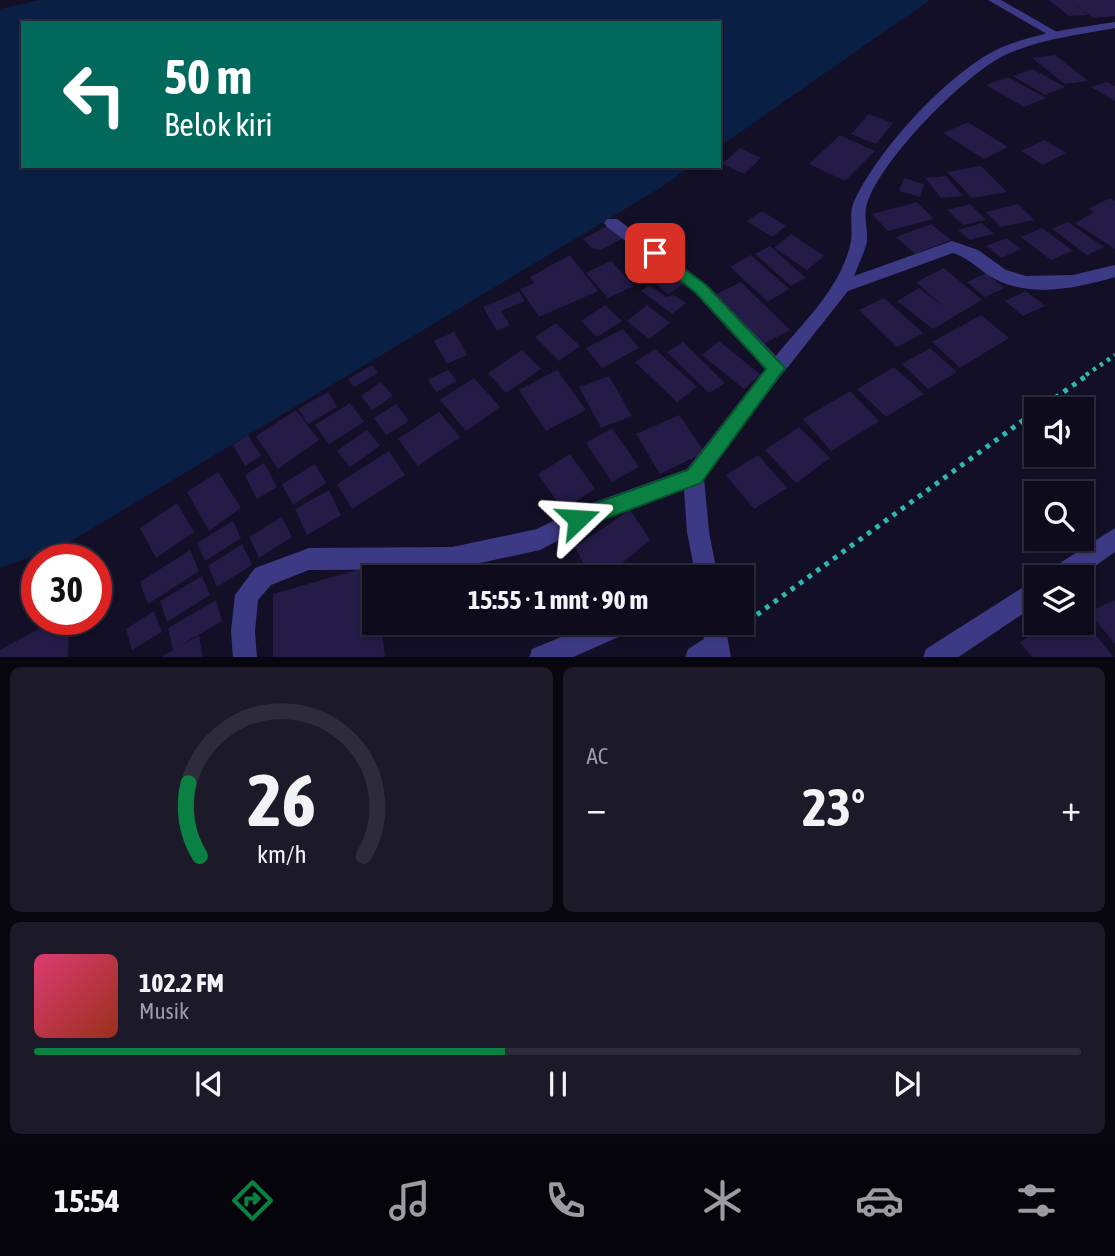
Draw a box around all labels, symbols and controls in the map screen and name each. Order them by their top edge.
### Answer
text: 50 m [164,48,252,104]
icon: left [49,49,140,140]
text: Belok kiri [164,106,273,143]
pin [625,223,685,283]
icon: arrive [636,234,674,272]
map controls [1024,397,1094,635]
button: sound [1024,397,1094,467]
button: search [1024,481,1094,551]
position arrow [541,482,615,556]
speed limit sign: 30 [21,544,112,635]
button: layers [1024,565,1094,635]
text: 15:55 · 1 mnt · 90 m [468,585,648,615]
text: AC [587,743,608,769]
text: 26 [247,758,315,841]
text: 23° [802,777,865,837]
text: − [587,786,606,829]
text: + [1061,786,1081,829]
text: km/h [256,839,306,867]
text: 102.2 FM [139,968,224,998]
text: Musik [139,998,189,1024]
icon: previous [190,1065,228,1103]
icon: pause [539,1065,577,1103]
icon: next [888,1065,926,1103]
icon: directions [228,1176,277,1225]
icon: music [385,1176,434,1225]
icon: phone [541,1176,590,1225]
icon: climate [698,1176,747,1225]
icon: car [855,1176,904,1225]
icon: filters [1012,1176,1061,1225]
text: 15:54 [54,1182,120,1219]

